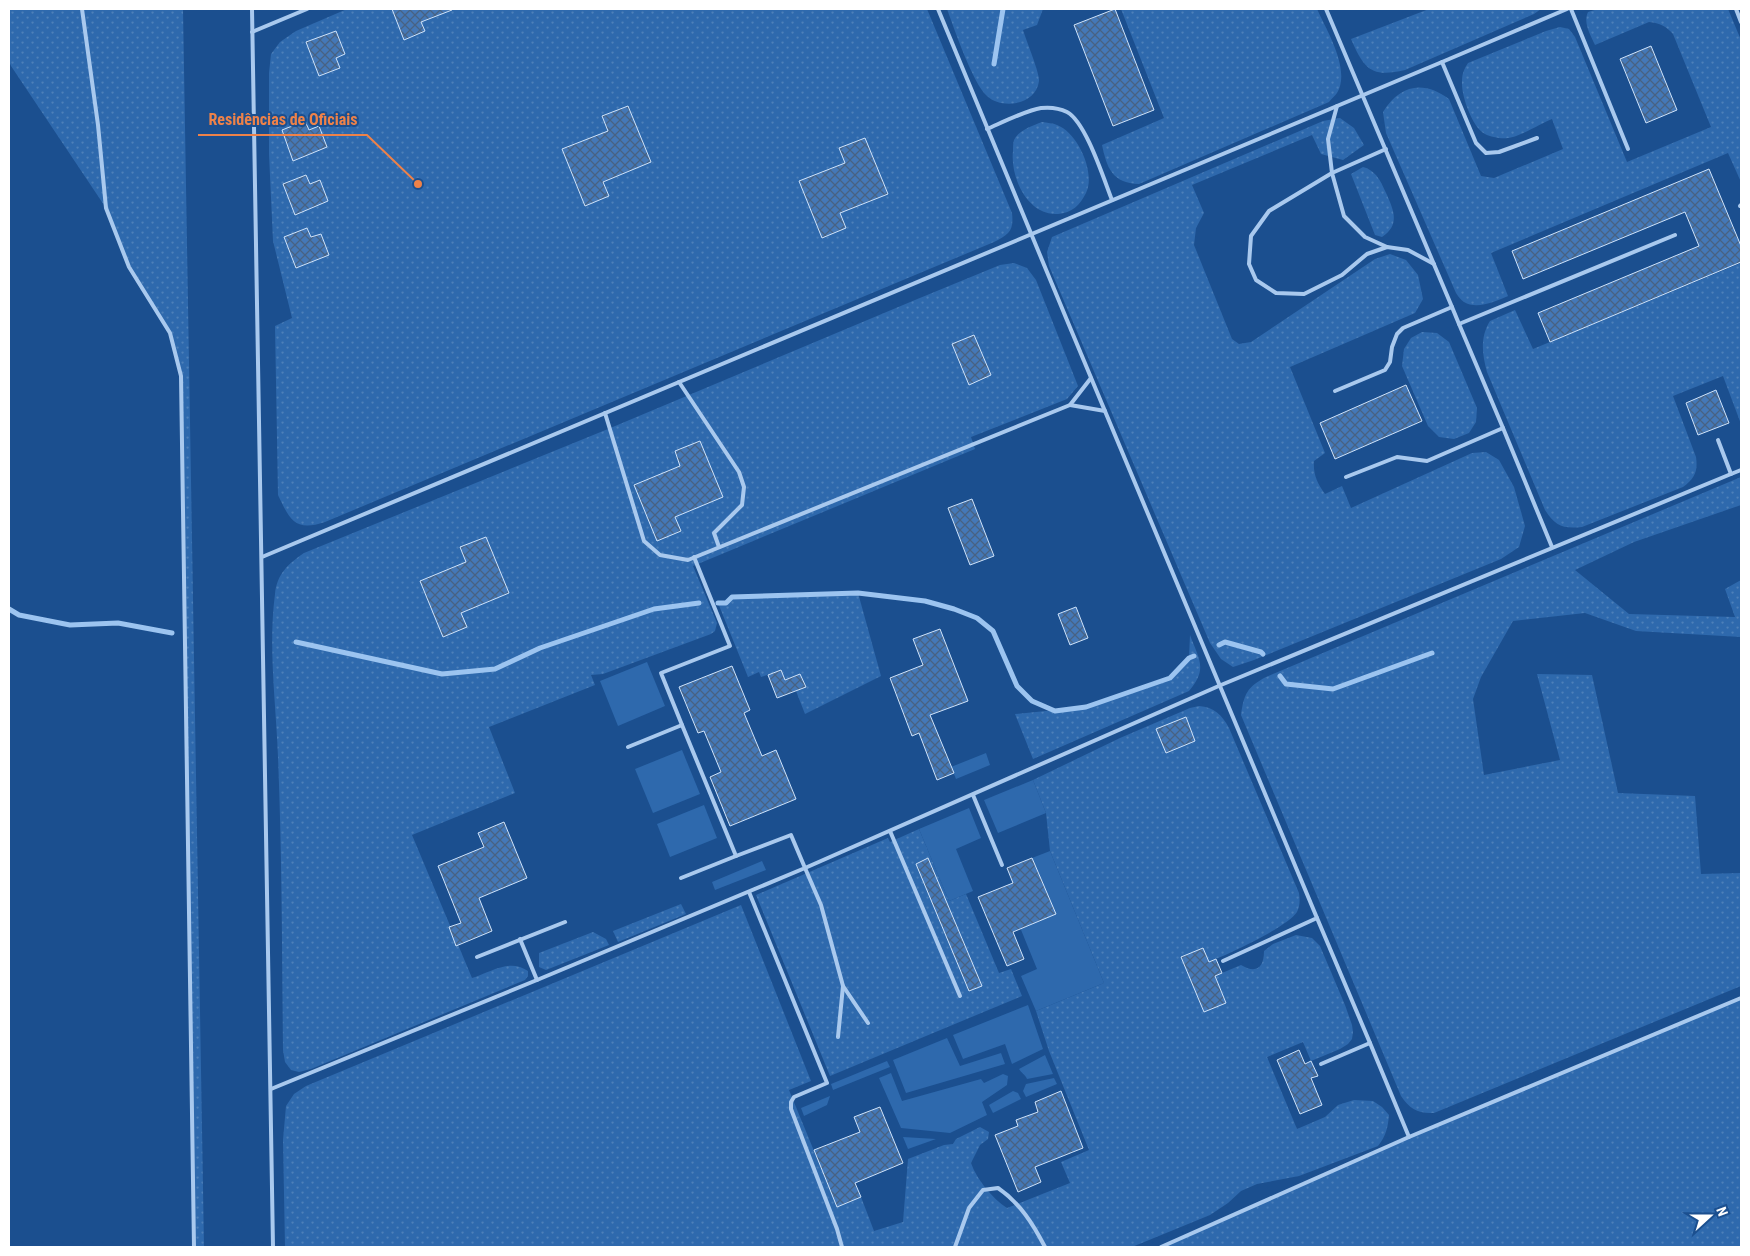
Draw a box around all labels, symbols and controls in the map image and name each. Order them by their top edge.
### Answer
callout: Residências de Oficiais [198,104,367,135]
text: Residências de Oficiais [208,110,358,129]
north arrow [1685,1191,1735,1241]
text: N [1713,1204,1731,1218]

